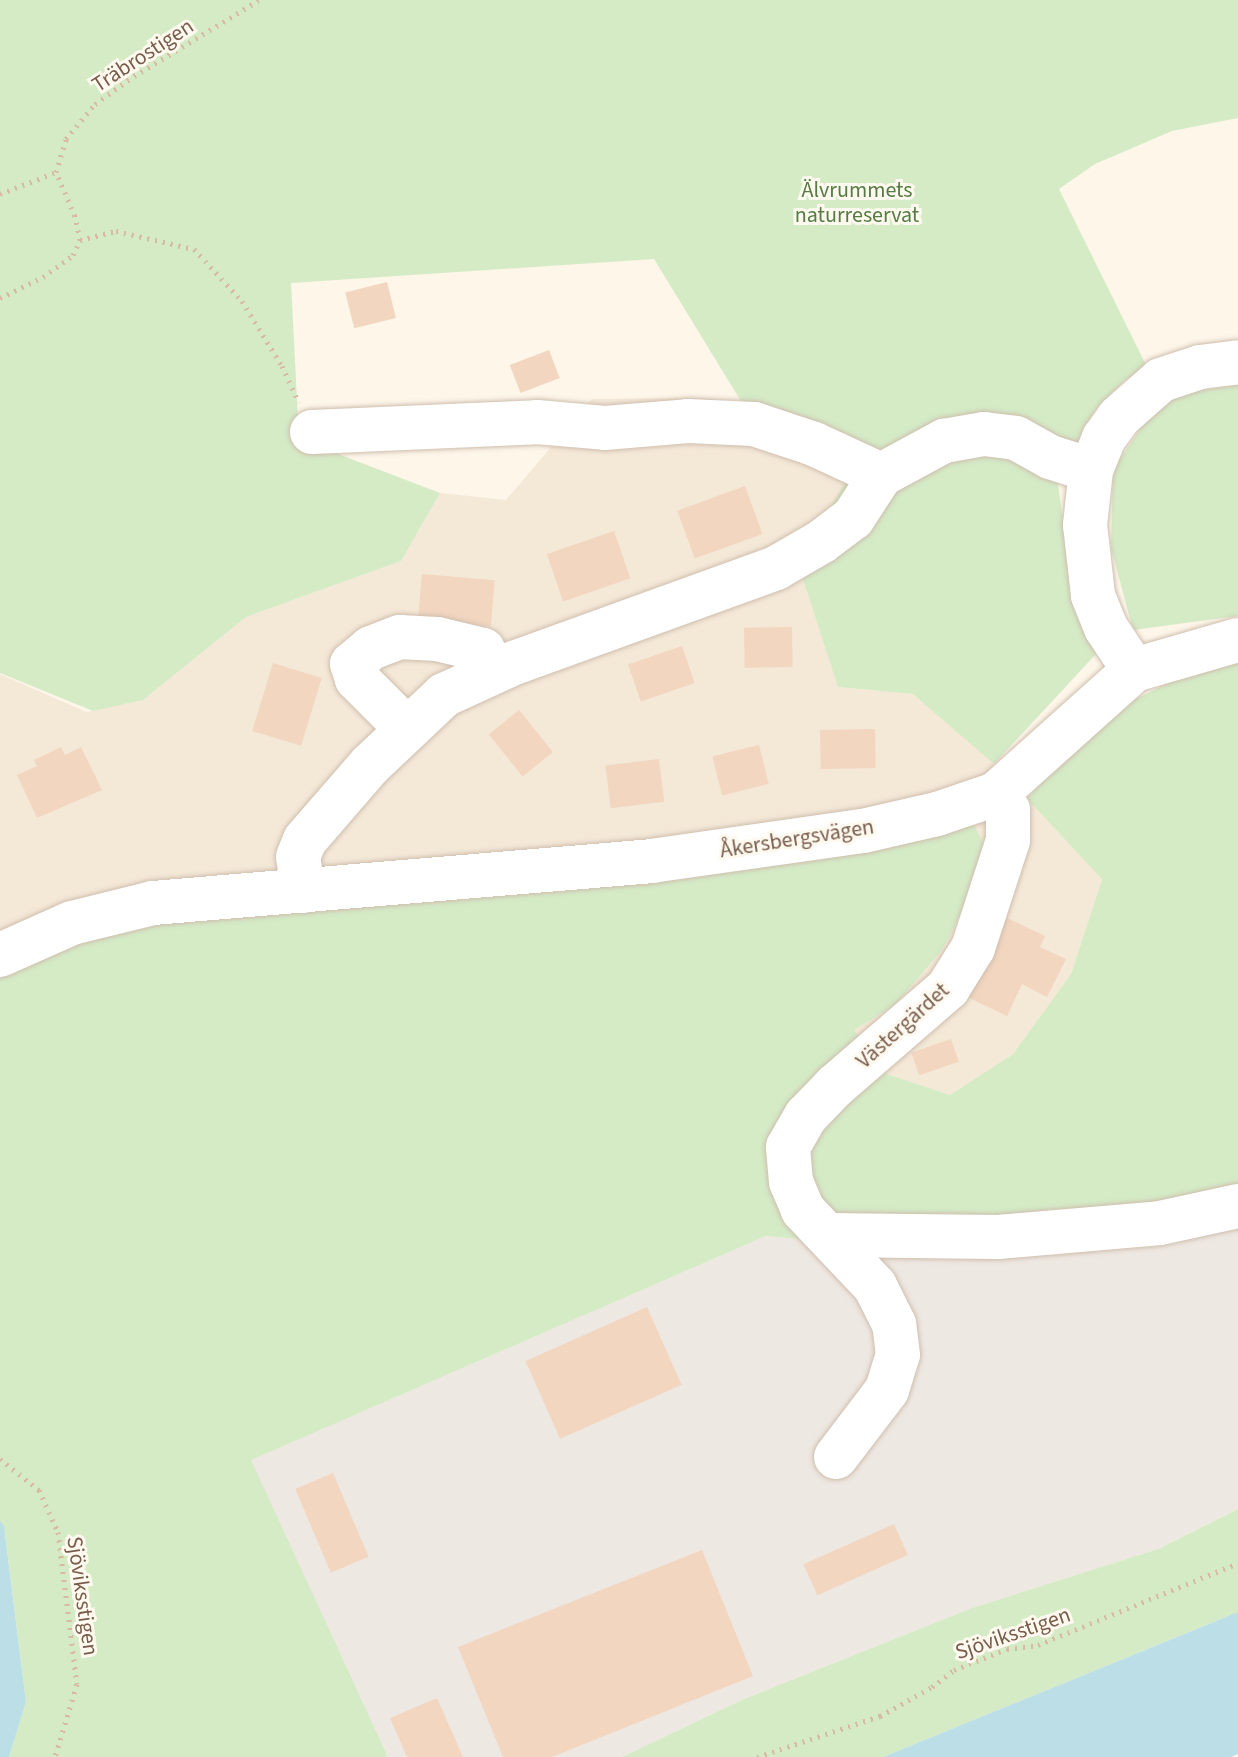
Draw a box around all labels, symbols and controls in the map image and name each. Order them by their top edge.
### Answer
street label: Träbrostigen [87,13,199,99]
park label: Älvrummets naturreservat [795,177,919,228]
street label: Åkersbergsvägen [718,814,876,864]
street label: Västergärdet [851,977,955,1075]
street label: Sjöviksstigen [61,1535,103,1657]
street label: Sjöviksstigen [952,1602,1074,1666]

